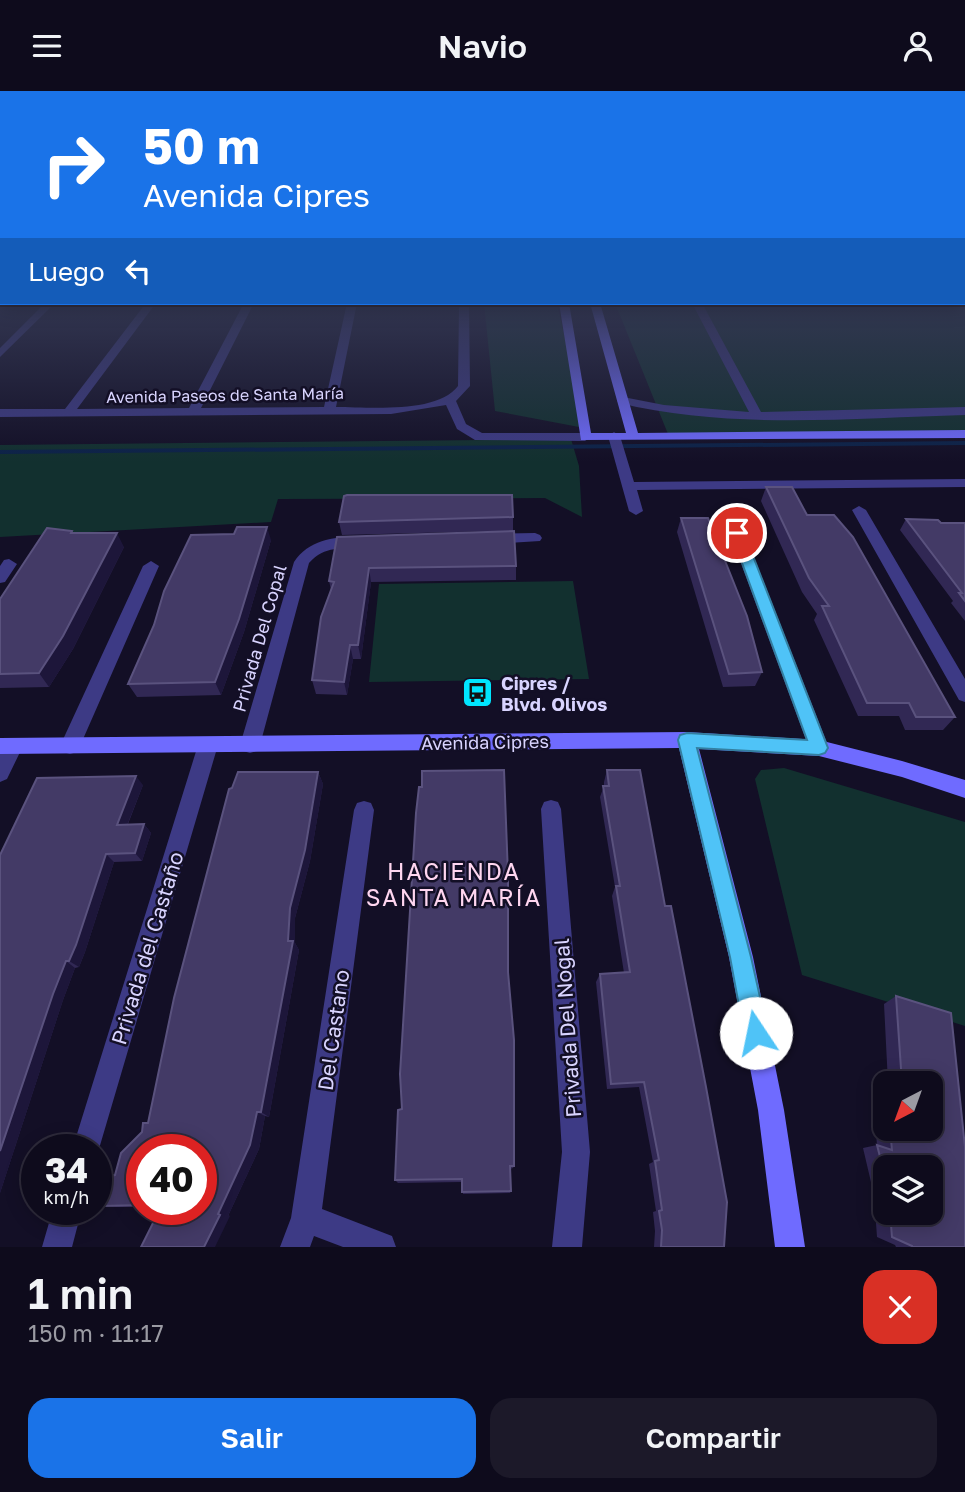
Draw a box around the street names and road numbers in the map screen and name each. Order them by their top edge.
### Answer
street label: Avenida Paseos de Santa María [106,383,344,407]
street label: Privada Del Copal [227,561,291,714]
street label: Avenida Cipres [421,730,549,754]
street label: Privada del Castaño [105,848,189,1048]
street label: Privada Del Nogal [548,938,586,1118]
street label: Del Castano [312,968,354,1092]

